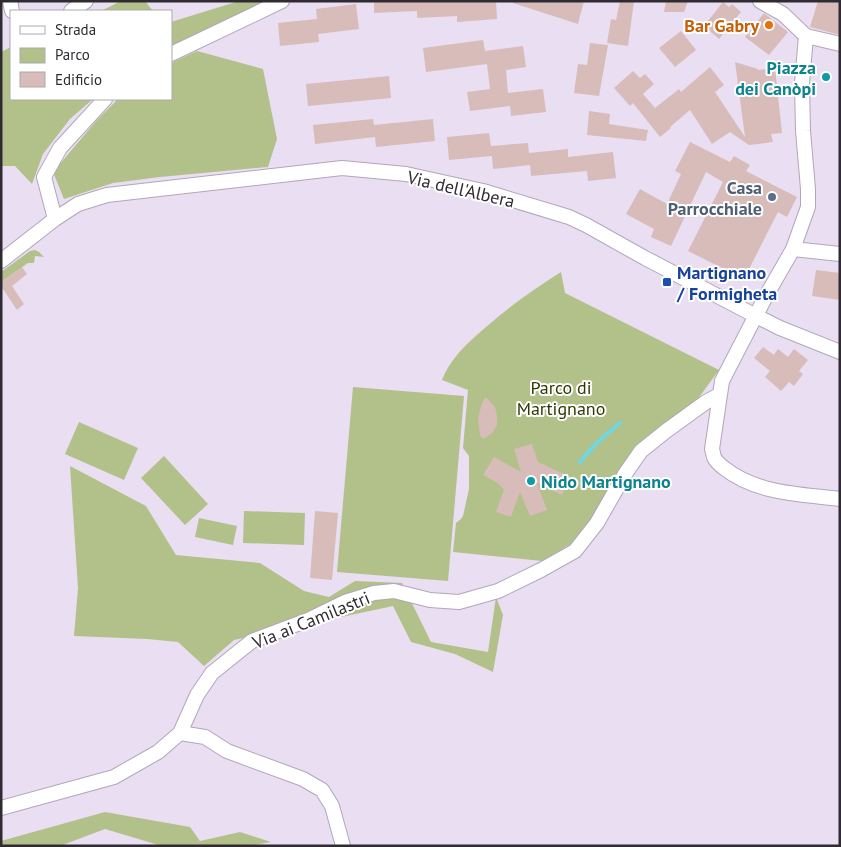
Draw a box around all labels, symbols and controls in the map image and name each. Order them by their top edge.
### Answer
legend [10,10,172,100]
place label: Bar Gabry [684,14,759,37]
marker: Bar Gabry [763,19,775,31]
text: Strada [55,20,96,39]
text: Parco [55,45,90,64]
place label: Piazza dei Canòpi [735,56,816,100]
text: Edificio [55,70,102,89]
marker: Piazza dei Canòpi [820,71,832,83]
street label: Via dell'Albera [404,165,517,213]
place label: Casa Parrocchiale [668,176,762,220]
marker: Casa Parrocchiale [766,191,778,203]
place label: Martignano / Formigheta [676,261,777,305]
marker: Martignano / Formigheta [661,276,673,288]
park label: Parco di Martignano [517,376,605,420]
place label: Nido Martignano [541,470,671,493]
marker: Nido Martignano [525,475,537,487]
street label: Via ai Camilastri [248,586,373,654]

